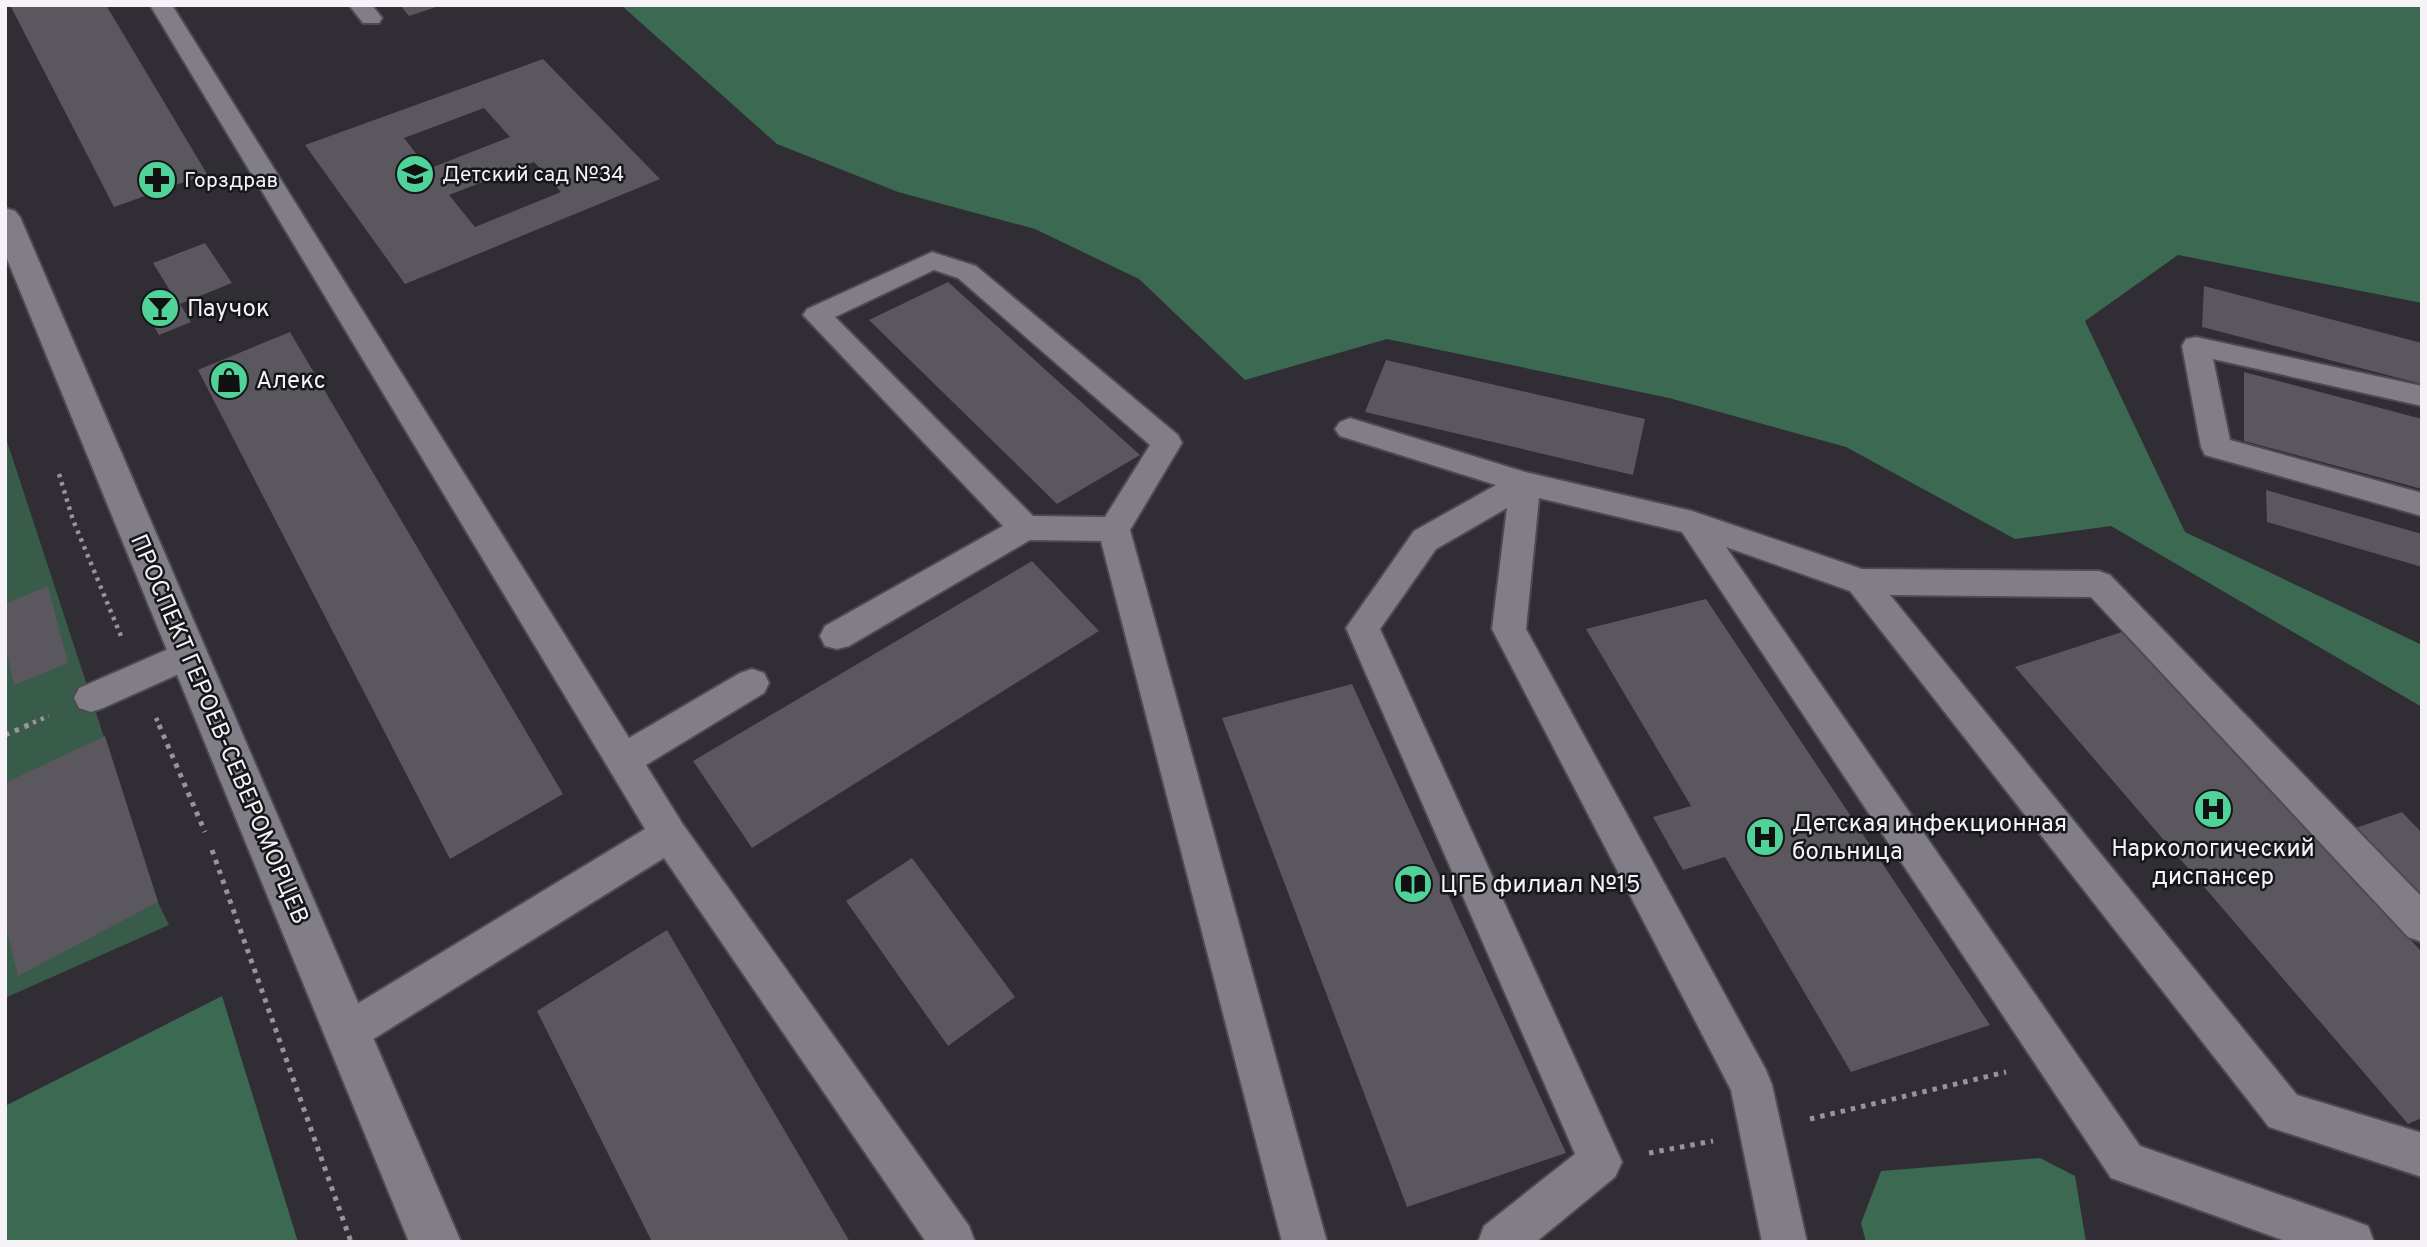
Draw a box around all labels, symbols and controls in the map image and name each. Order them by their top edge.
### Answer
school or university icon: Детский сад №34 [394,153,436,195]
pharmacy icon: Горздрав [136,159,178,201]
place label: Детский сад №34 [442,162,624,189]
place label: Горздрав [184,168,278,195]
bar icon: Паучок [139,287,181,329]
place label: Паучок [187,295,270,325]
shop icon: Алекс [208,359,250,401]
place label: Алекс [256,367,326,397]
street label: ПРОСПЕКТ ГЕРОЕВ-СЕВЕРОМОРЦЕВ [122,530,314,929]
hospital icon: Наркологический диспансер [2192,788,2234,830]
place label: Детская инфекционная больница [1792,810,2067,868]
hospital icon: Детская инфекционная больница [1744,816,1786,858]
place label: Наркологический диспансер [2111,835,2315,893]
library icon: ЦГБ филиал №15 [1392,863,1434,905]
place label: ЦГБ филиал №15 [1440,871,1641,901]

